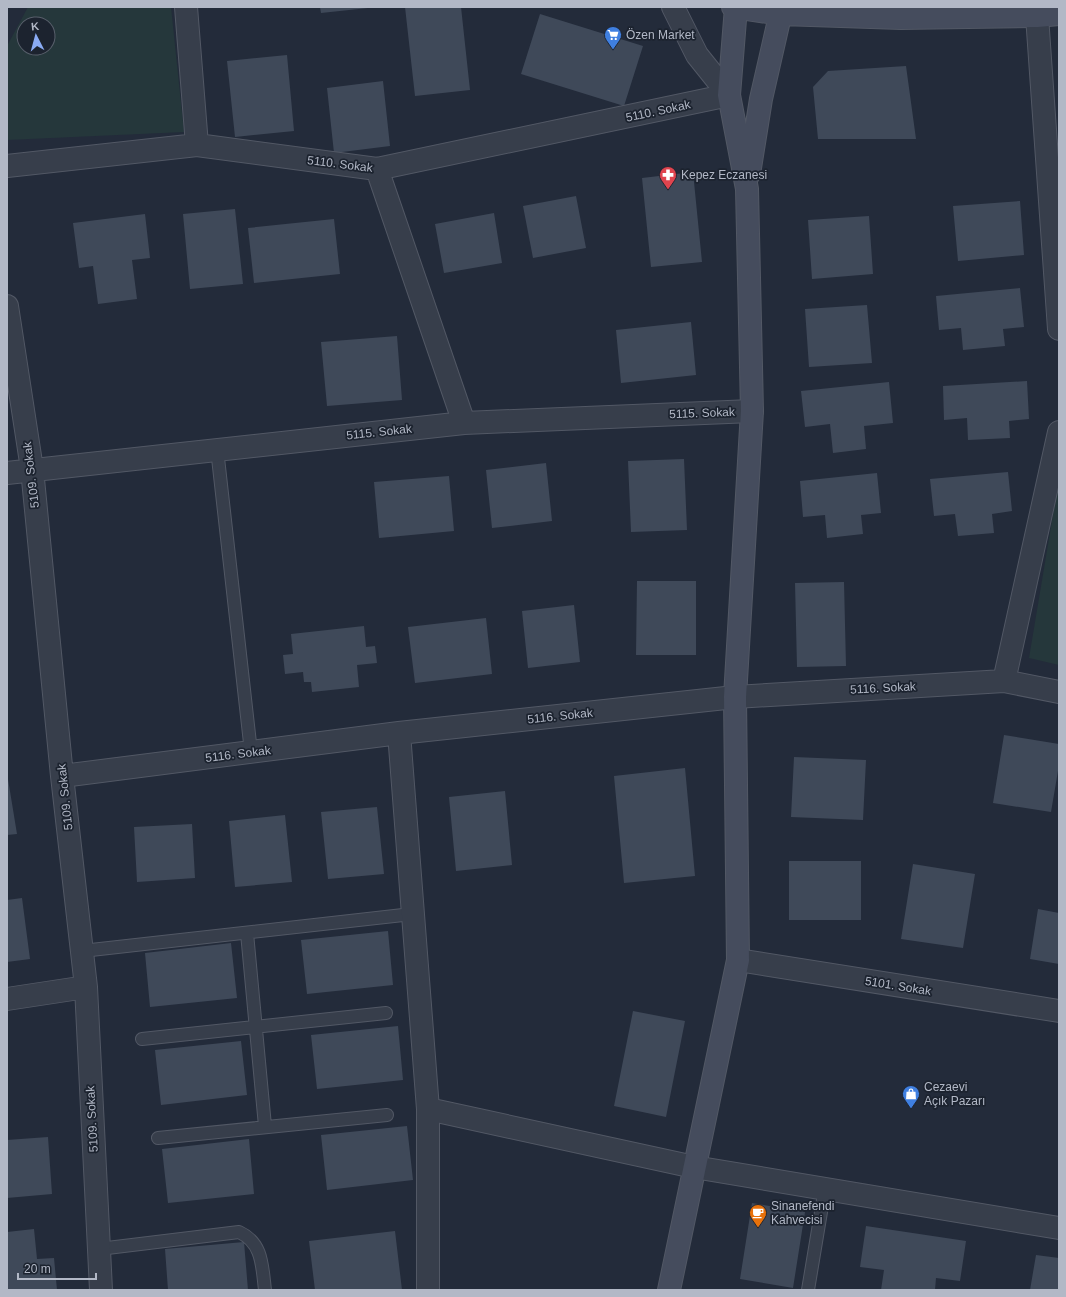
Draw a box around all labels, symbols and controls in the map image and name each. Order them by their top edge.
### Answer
north arrow [16,16,56,56]
text: K [30,20,40,32]
supermarket icon: Özen Market [603,25,623,50]
place label: Özen Market [626,28,695,42]
street label: 5110. Sokak [624,97,693,125]
street label: 5110. Sokak [306,153,375,175]
pharmacy icon: Kepez Eczanesi [658,165,678,190]
place label: Kepez Eczanesi [681,168,767,182]
street label: 5115. Sokak [669,405,736,421]
street label: 5115. Sokak [346,421,413,442]
street label: 5109. Sokak [20,440,42,509]
street label: 5116. Sokak [850,679,917,697]
street label: 5116. Sokak [527,705,594,726]
street label: 5116. Sokak [204,743,273,765]
street label: 5109. Sokak [54,762,75,831]
street label: 5101. Sokak [864,974,933,998]
place label: Cezaevi Açık Pazarı [924,1080,985,1108]
street label: 5109. Sokak [83,1084,101,1153]
shop icon: Cezaevi Açık Pazarı [901,1084,921,1109]
place label: Sinanefendi Kahvecisi [771,1199,834,1227]
cafe icon: Sinanefendi Kahvecisi [748,1203,768,1228]
scale bar [18,1255,96,1281]
text: 20 m [24,1262,51,1276]

